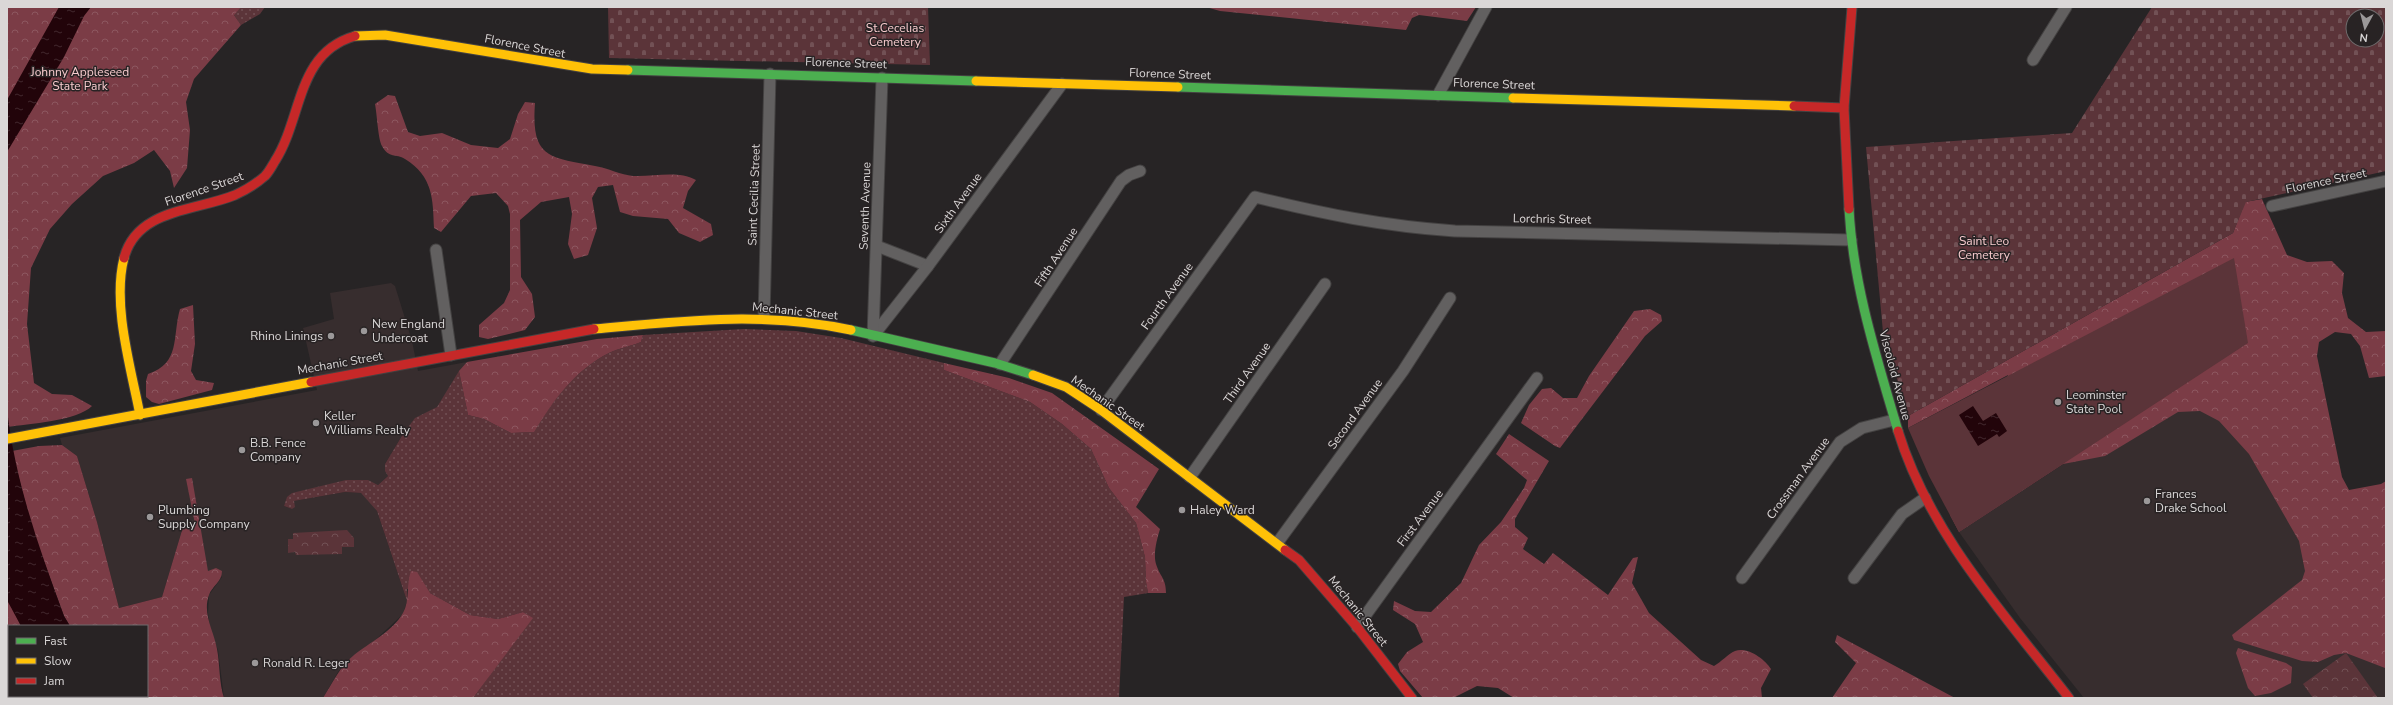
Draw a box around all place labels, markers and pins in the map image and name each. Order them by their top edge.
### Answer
place label: New England Undercoat [372,316,445,346]
marker: New England Undercoat [359,326,369,336]
place label: Rhino Linings [250,328,323,344]
marker: Rhino Linings [326,331,336,341]
place label: Leominster State Pool [2066,387,2127,417]
marker: Leominster State Pool [2053,397,2063,407]
place label: Keller Williams Realty [324,408,411,438]
marker: Keller Williams Realty [311,418,321,428]
place label: B.B. Fence Company [250,435,306,465]
marker: B.B. Fence Company [237,445,247,455]
place label: Frances Drake School [2155,486,2227,516]
marker: Frances Drake School [2142,496,2152,506]
place label: Plumbing Supply Company [158,502,250,532]
place label: Haley Ward [1190,502,1255,518]
marker: Haley Ward [1177,505,1187,515]
marker: Plumbing Supply Company [145,512,155,522]
place label: Ronald R. Leger [263,655,349,671]
marker: Ronald R. Leger [250,658,260,668]

